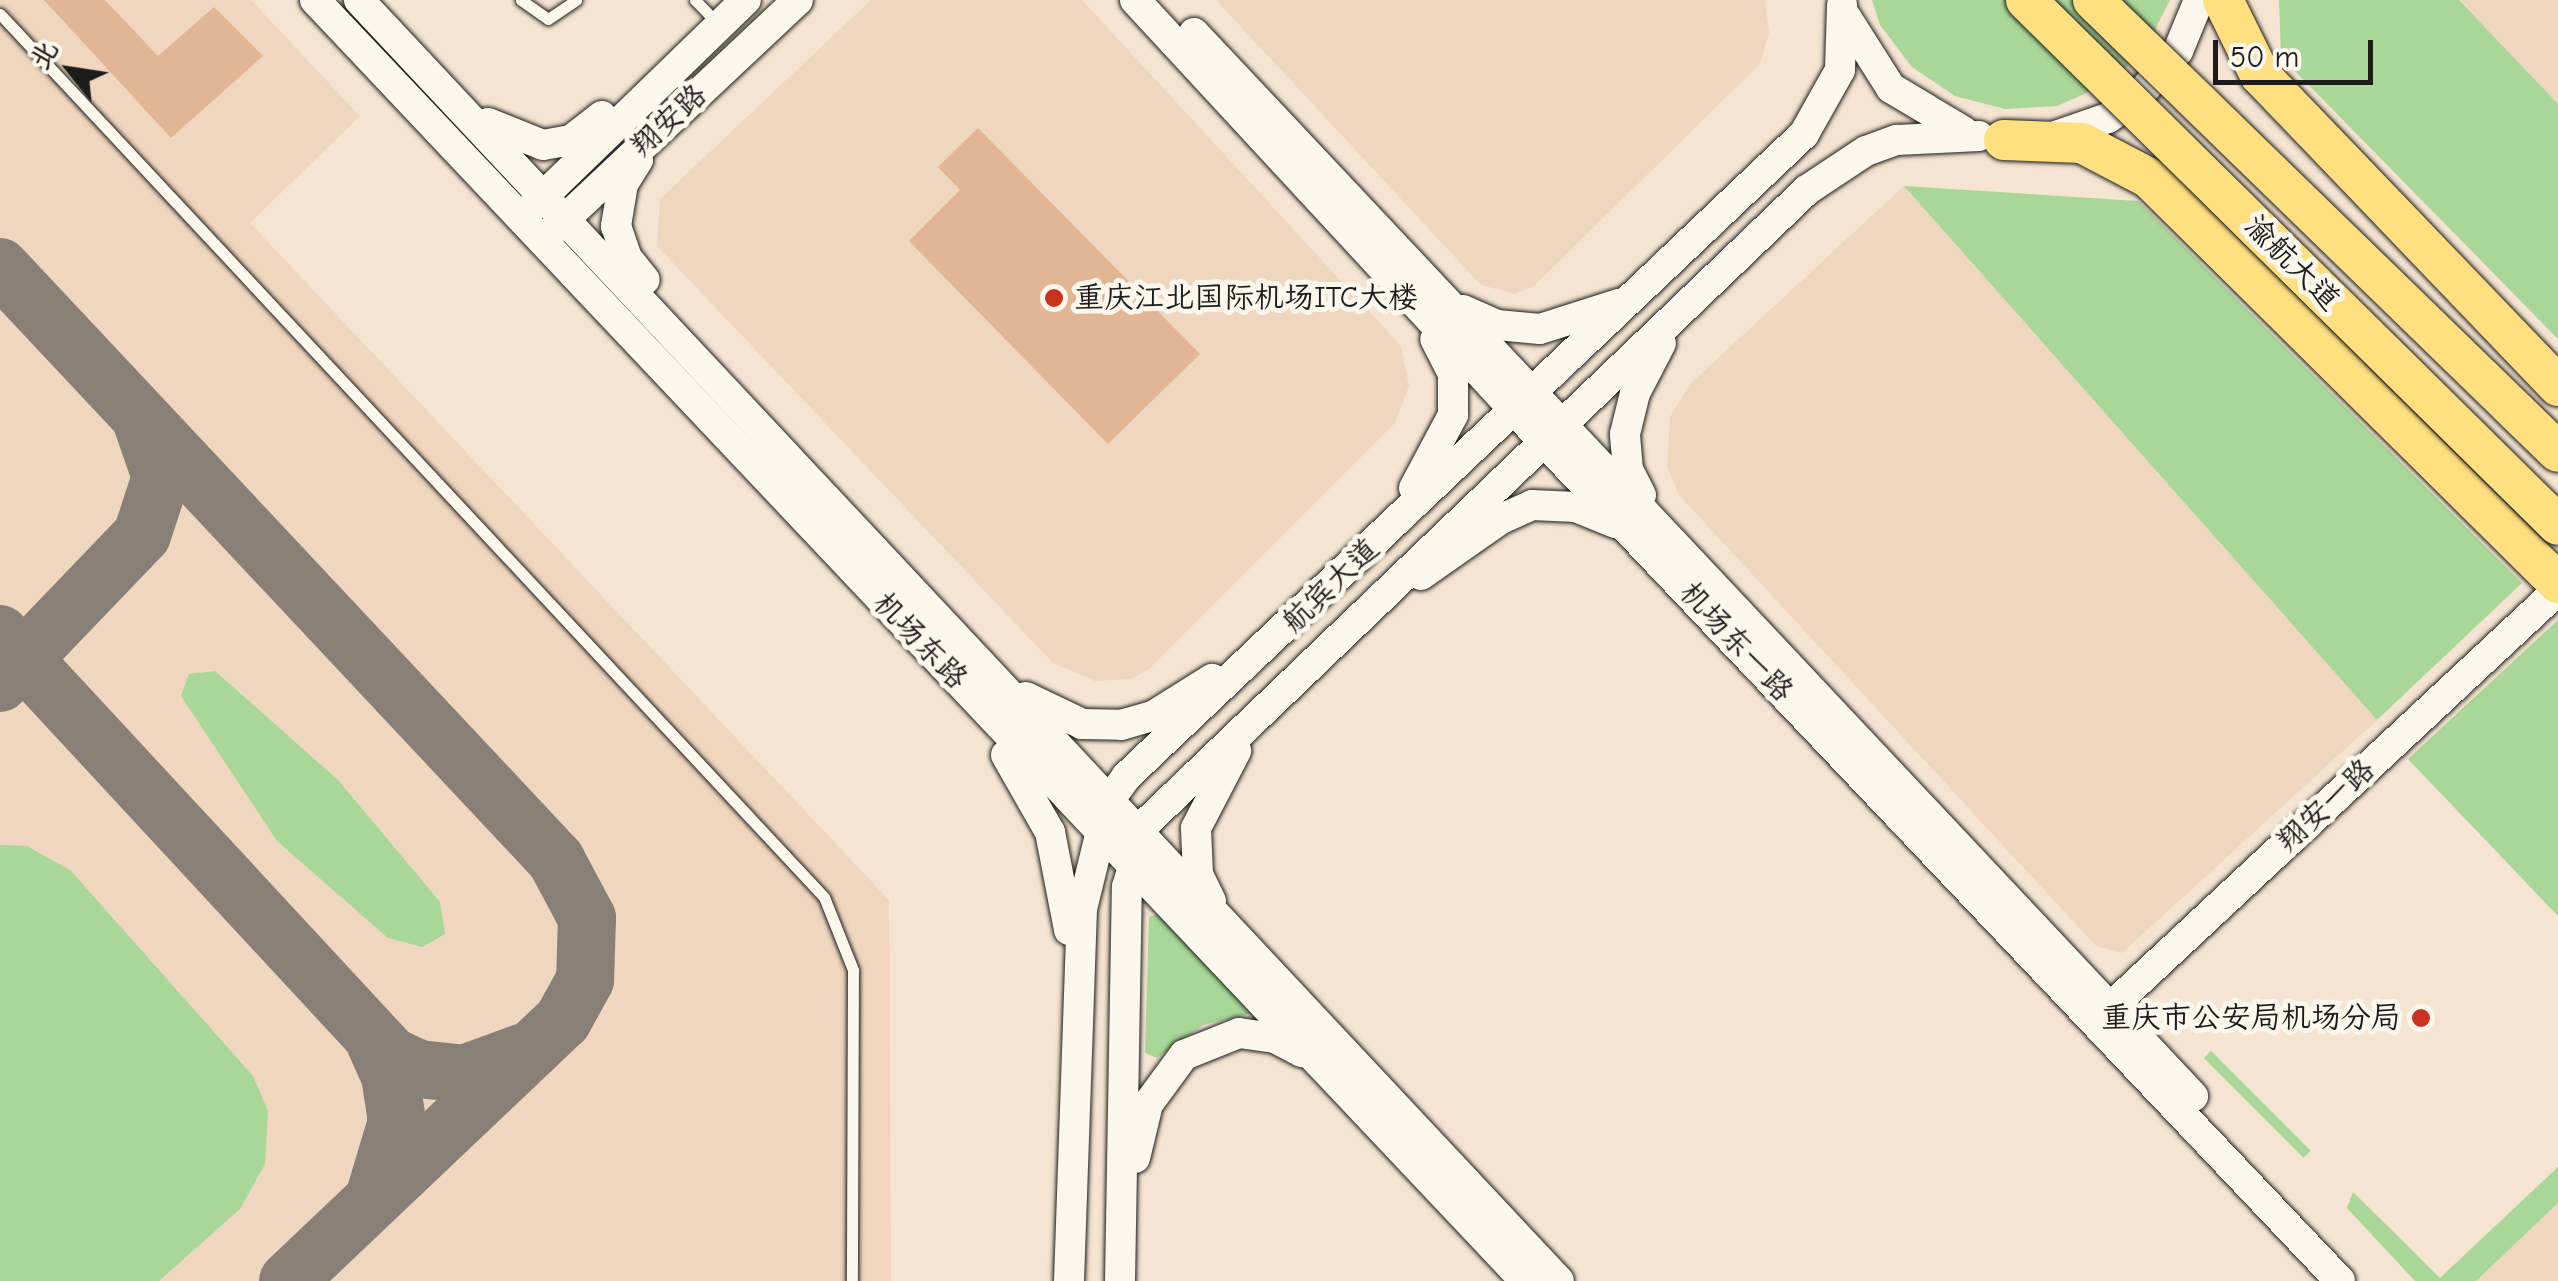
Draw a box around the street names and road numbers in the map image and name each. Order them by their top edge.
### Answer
street label: 翔安路 [624,77,714,165]
street label: 渝航大道 [2237,208,2347,318]
street label: 航宾大道 [1275,531,1387,641]
street label: 机场东一路 [1672,575,1800,709]
street label: 机场东路 [865,585,975,697]
street label: 翔安一路 [2270,752,2382,860]

